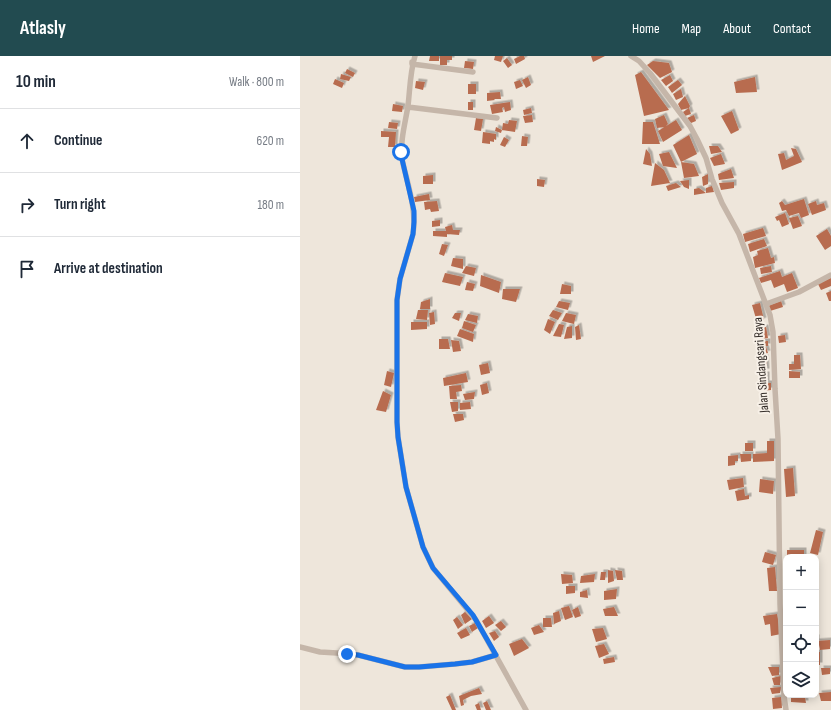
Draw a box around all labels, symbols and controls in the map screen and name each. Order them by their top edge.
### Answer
text: Atlasly [20,17,66,40]
text: Home [632,20,660,37]
text: Map [682,20,701,37]
text: About [723,20,751,37]
text: Contact [773,20,811,37]
text: 10 min [16,72,56,92]
text: Walk · 800 m [229,74,284,90]
icon: ahead [16,130,38,152]
text: Continue [54,131,103,150]
text: 620 m [257,133,284,149]
route start [392,143,410,161]
icon: right [16,194,38,216]
text: Turn right [54,195,106,214]
text: 180 m [258,197,284,213]
icon: arrive [16,258,38,280]
text: Arrive at destination [54,259,163,278]
street label: Jalan Sindangsari Raya [750,317,772,414]
map controls [783,554,819,698]
button: + [783,554,819,590]
button: − [783,590,819,626]
button: locate [783,626,819,662]
route end [338,645,356,663]
button: layers [783,662,819,698]

